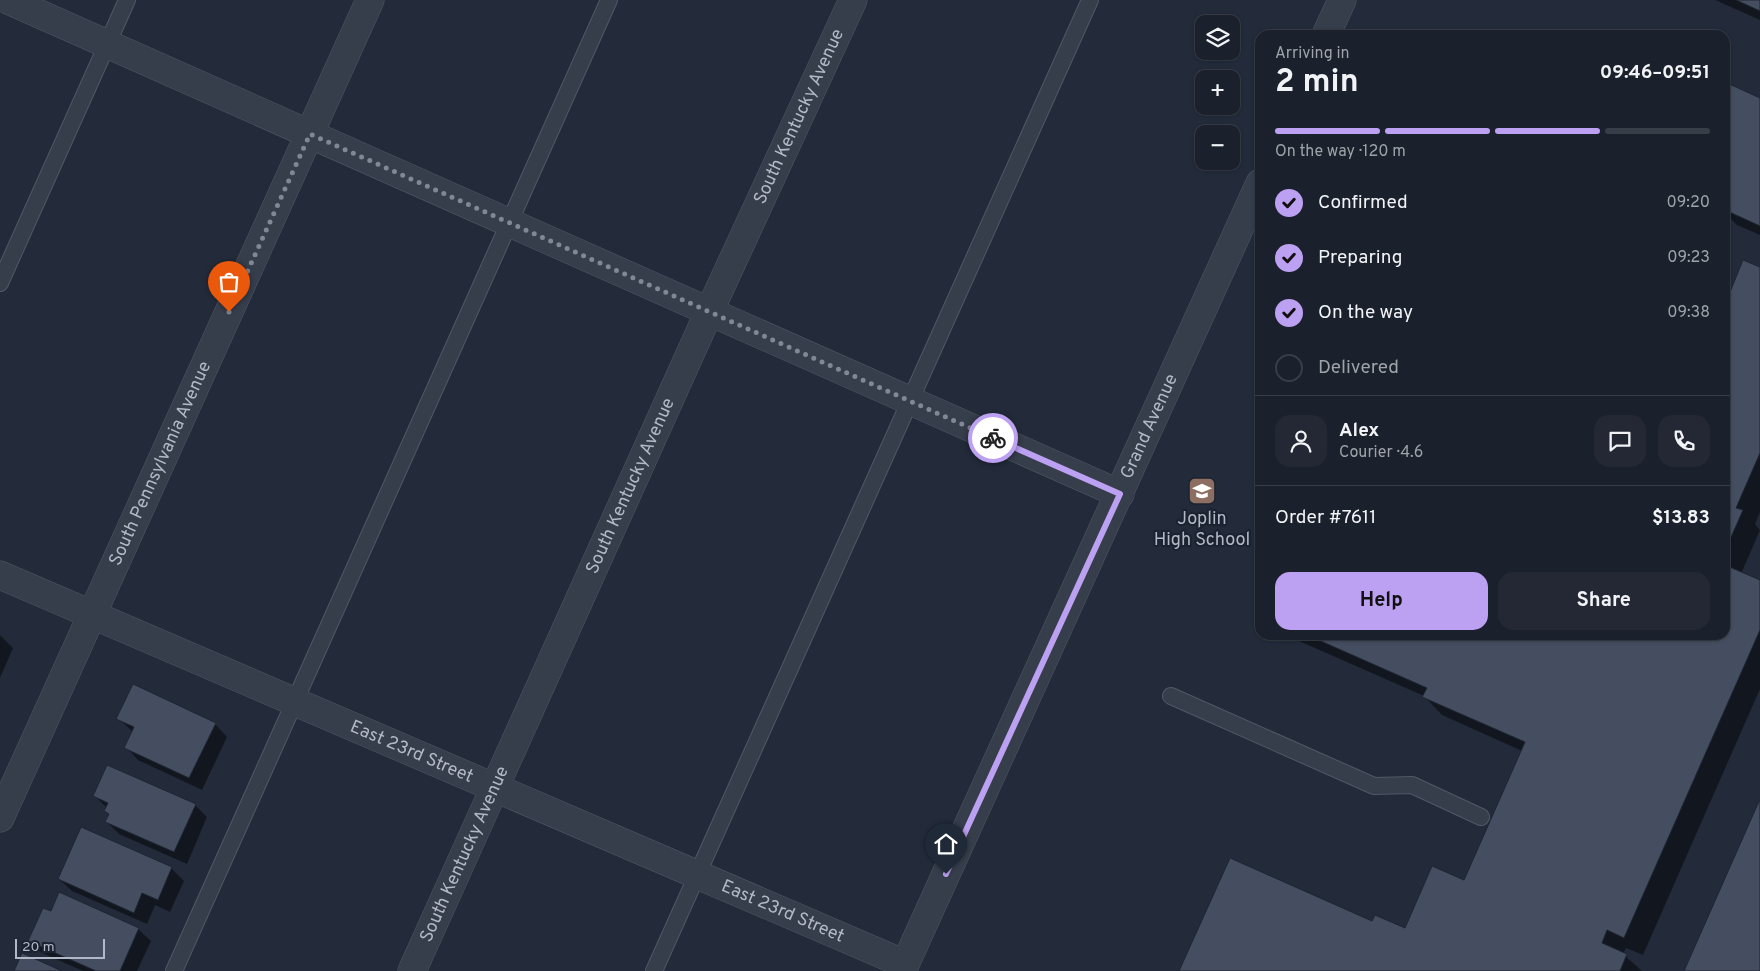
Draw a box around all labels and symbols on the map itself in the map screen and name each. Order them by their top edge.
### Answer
street label: South Kentucky Avenue [749,25,850,208]
pin [208,261,250,312]
street label: South Pennsylvania Avenue [104,358,217,570]
street label: Grand Avenue [1116,370,1183,483]
street label: South Kentucky Avenue [581,394,680,578]
courier [968,413,1018,463]
school or university icon: Joplin High School [1187,476,1217,506]
place label: Joplin High School [1154,508,1250,552]
street label: East 23rd Street [346,715,477,789]
street label: South Kentucky Avenue [415,763,514,946]
pin [925,823,967,874]
street label: East 23rd Street [718,875,848,948]
scale bar [15,936,105,959]

